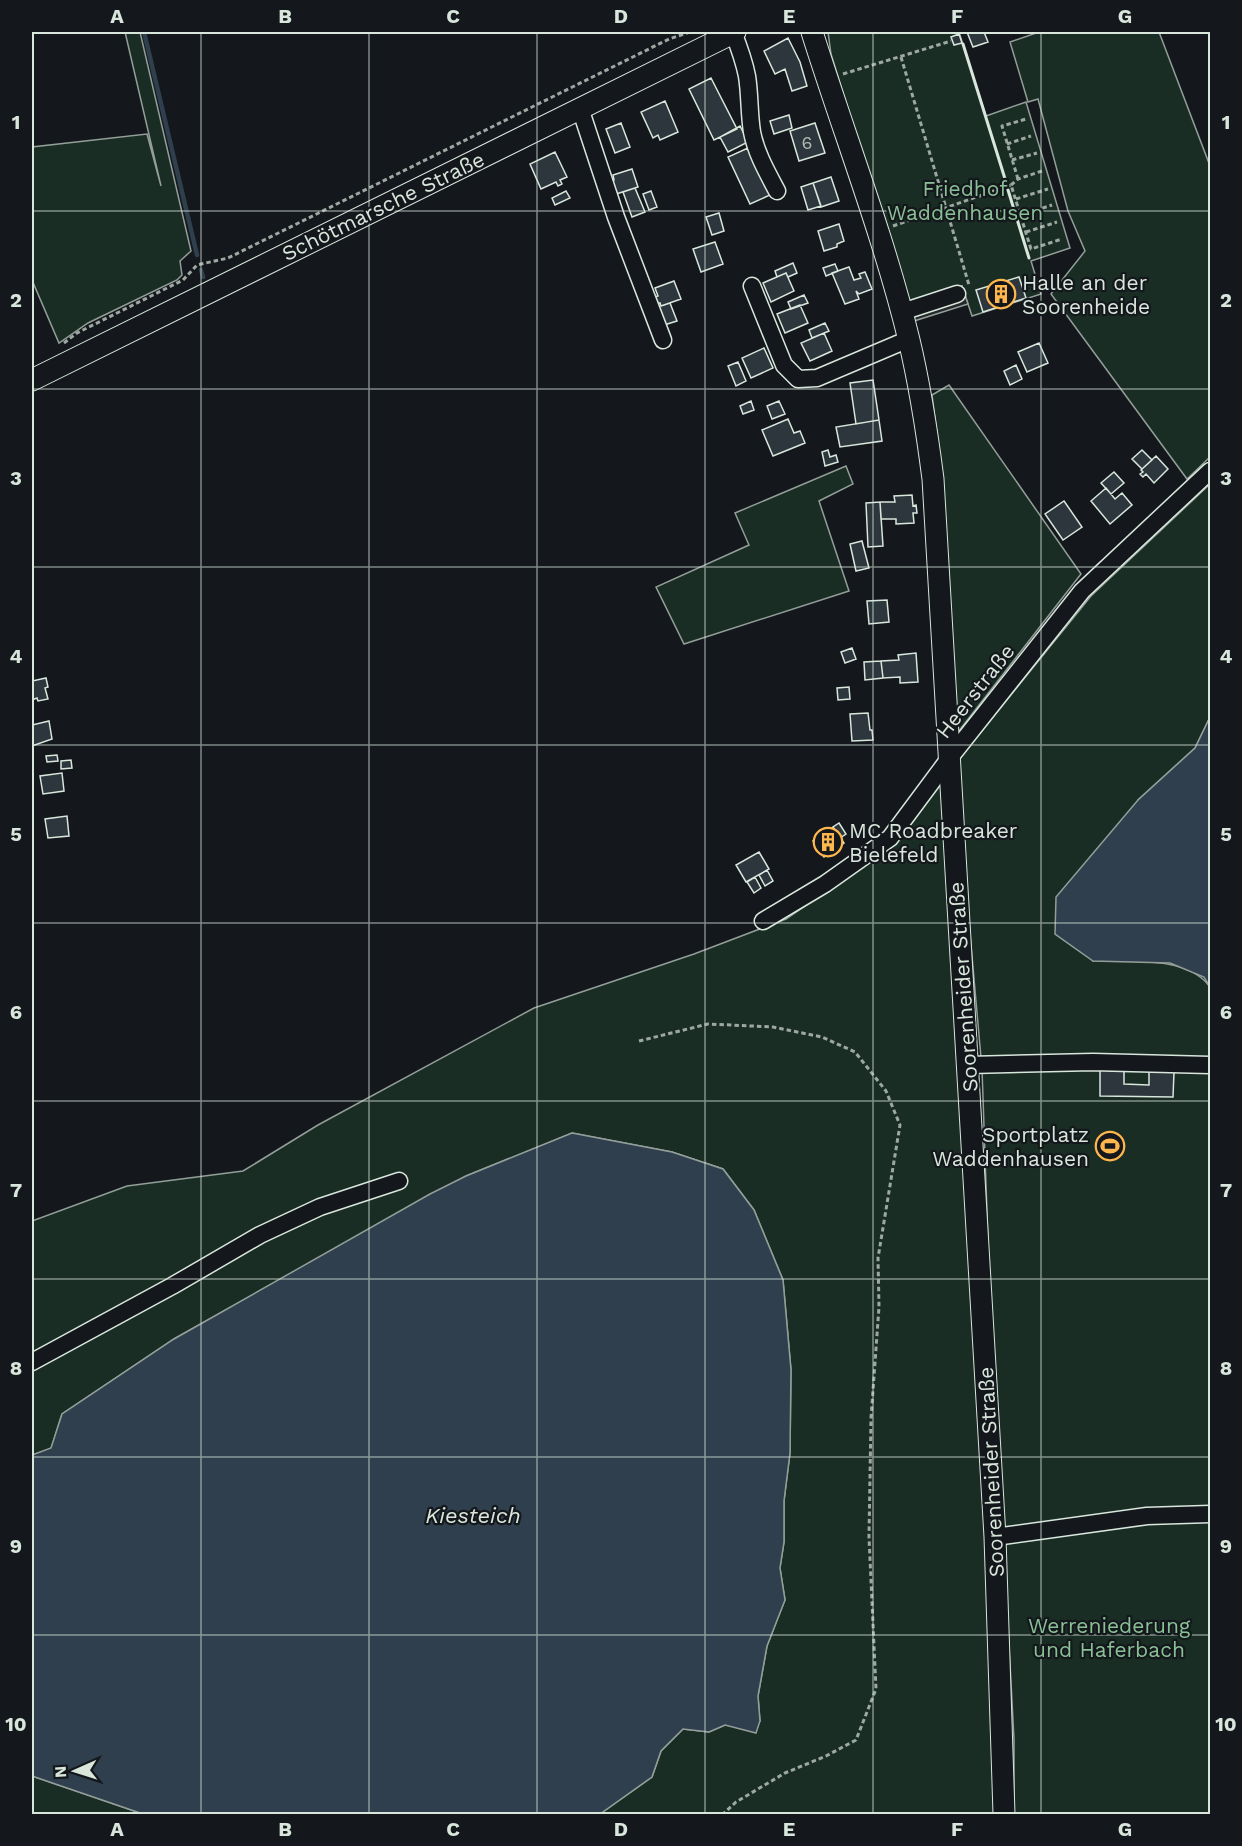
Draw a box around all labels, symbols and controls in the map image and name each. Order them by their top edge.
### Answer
text: A [110,4,124,28]
text: B [278,4,292,28]
text: C [446,4,460,28]
text: D [614,4,628,28]
text: E [783,4,795,28]
text: F [951,4,963,28]
text: G [1118,4,1132,28]
text: 1 [12,110,20,134]
text: 1 [1222,110,1230,134]
house number: 6 [802,132,812,153]
street label: Schötmarsche Straße [278,146,488,266]
park label: Friedhof Waddenhausen [887,176,1043,225]
place label: Halle an der Soorenheide [1022,270,1150,319]
building icon: Halle an der Soorenheide [985,278,1017,310]
text: 2 [10,288,22,312]
text: 2 [1220,288,1232,312]
text: 3 [10,466,22,490]
text: 3 [1220,466,1232,490]
street label: Heerstraße [930,639,1020,743]
text: 4 [10,644,23,668]
text: 4 [1220,644,1233,668]
place label: MC Roadbreaker Bielefeld [849,818,1018,867]
text: 5 [10,822,22,846]
text: 5 [1220,822,1232,846]
building icon: MC Roadbreaker Bielefeld [812,826,844,858]
street label: Soorenheider Straße [943,881,983,1093]
text: 6 [10,1000,22,1024]
text: 6 [1220,1000,1232,1024]
place label: Sportplatz Waddenhausen [932,1122,1089,1171]
sports icon: Sportplatz Waddenhausen [1094,1130,1126,1162]
text: 7 [10,1178,22,1202]
text: 7 [1220,1178,1232,1202]
text: 8 [10,1356,22,1380]
text: 8 [1220,1356,1232,1380]
street label: Soorenheider Straße [973,1366,1009,1578]
water label: Kiesteich [425,1503,521,1528]
text: 9 [10,1534,22,1558]
text: 9 [1220,1534,1232,1558]
park label: Werreniederung und Haferbach [1028,1613,1191,1662]
text: 10 [5,1712,27,1736]
text: 10 [1215,1712,1237,1736]
north arrow [45,1741,105,1801]
text: N [51,1765,70,1778]
text: A [110,1817,124,1841]
text: B [278,1817,292,1841]
text: C [446,1817,460,1841]
text: D [614,1817,628,1841]
text: E [783,1817,795,1841]
text: F [951,1817,963,1841]
text: G [1118,1817,1132,1841]

